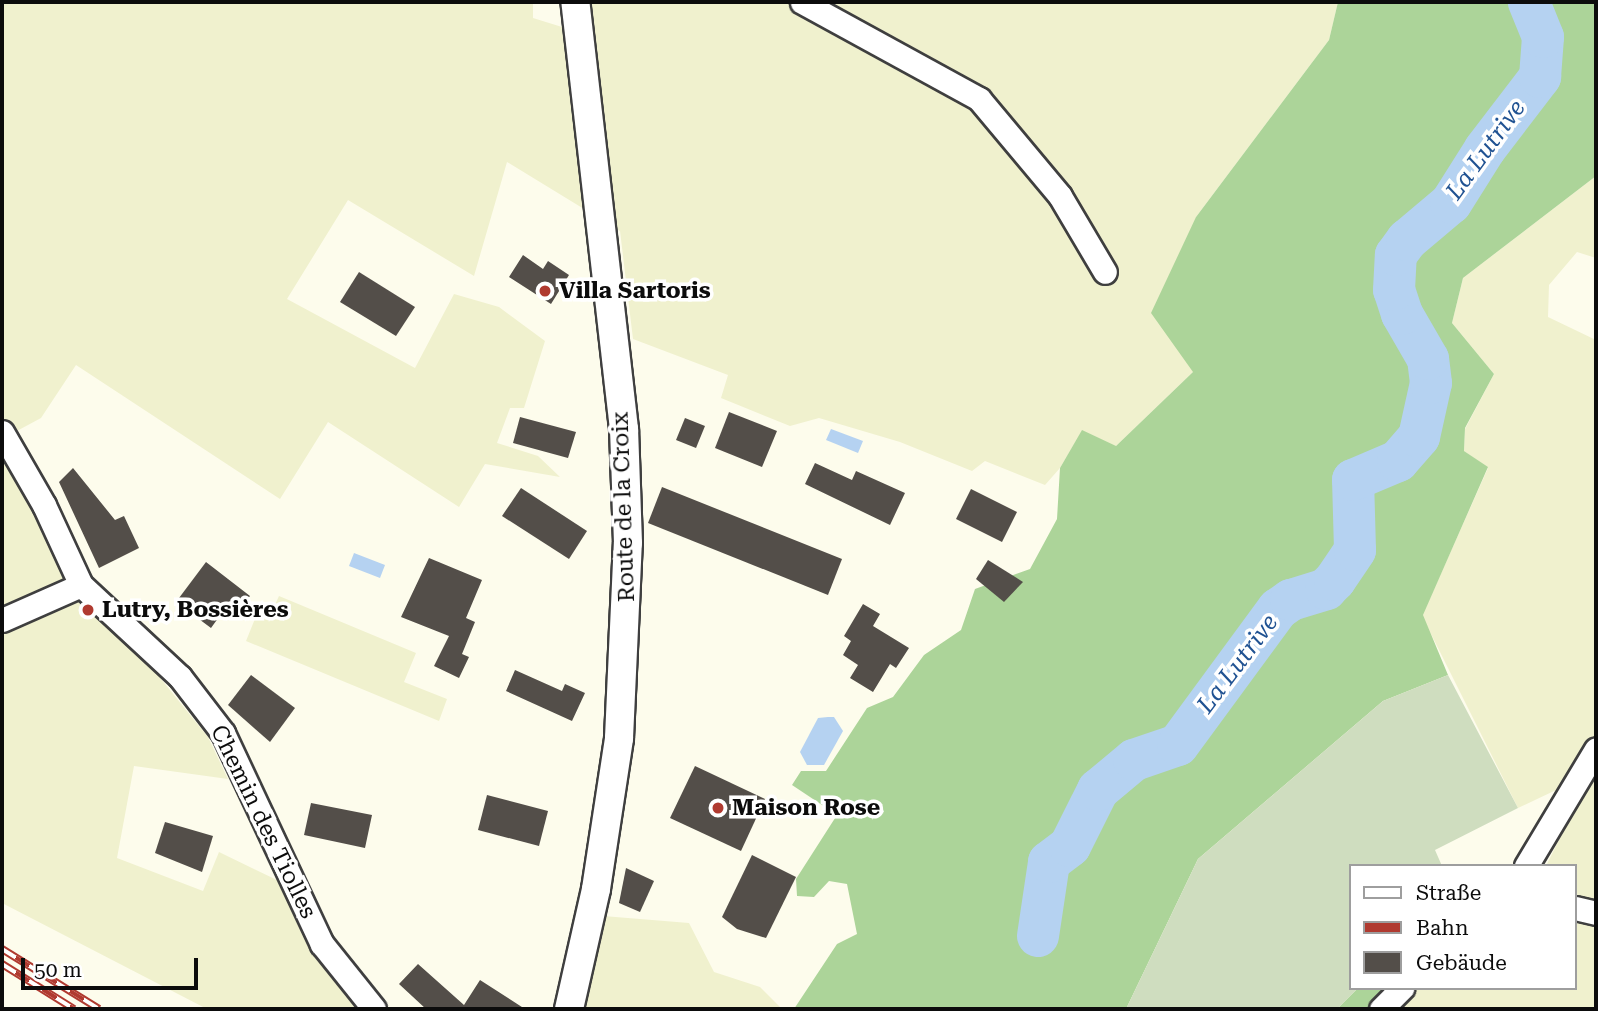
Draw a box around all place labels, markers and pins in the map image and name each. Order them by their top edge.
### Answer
place label: Villa Sartoris [559,277,711,305]
marker: Villa Sartoris [537,283,553,299]
place label: Lutry, Bossières [102,596,289,624]
marker: Lutry, Bossières [80,602,96,618]
place label: Maison Rose [732,794,880,822]
marker: Maison Rose [710,800,726,816]

